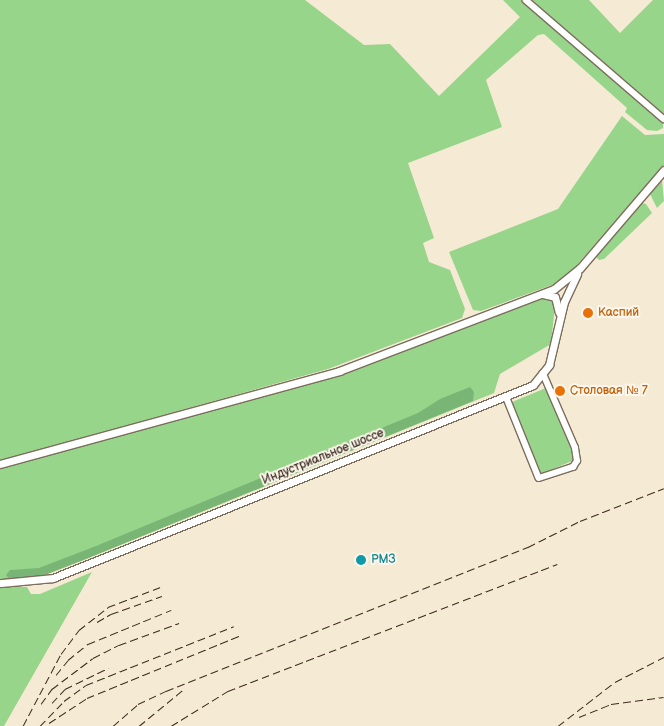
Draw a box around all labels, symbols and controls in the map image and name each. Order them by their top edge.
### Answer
place label: Каспий [598,306,639,320]
marker: Каспий [582,307,594,319]
place label: Столовая № 7 [570,384,648,398]
marker: Столовая № 7 [554,385,566,397]
street label: Индустриальное шоссе [260,426,386,488]
place label: РМЗ [371,553,396,567]
marker: РМЗ [355,554,367,566]

